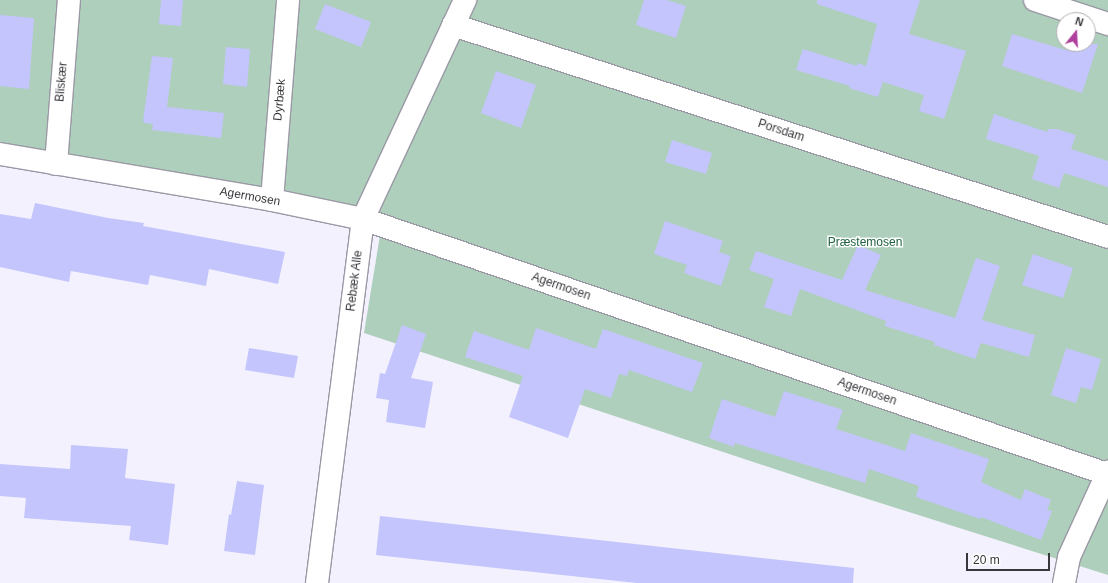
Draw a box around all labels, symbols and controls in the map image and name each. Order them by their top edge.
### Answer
north arrow [1056,12,1096,52]
text: N [1074,15,1085,28]
street label: Bliskær [53,61,71,103]
street label: Dyrbæk [271,78,289,122]
street label: Porsdam [756,117,806,145]
street label: Agermosen [219,185,281,209]
park label: Præstemosen [828,236,902,250]
street label: Rebæk Alle [344,249,366,313]
street label: Agermosen [530,270,592,304]
street label: Agermosen [836,375,898,409]
scale bar [968,545,1052,571]
text: 20 m [973,553,1000,567]

